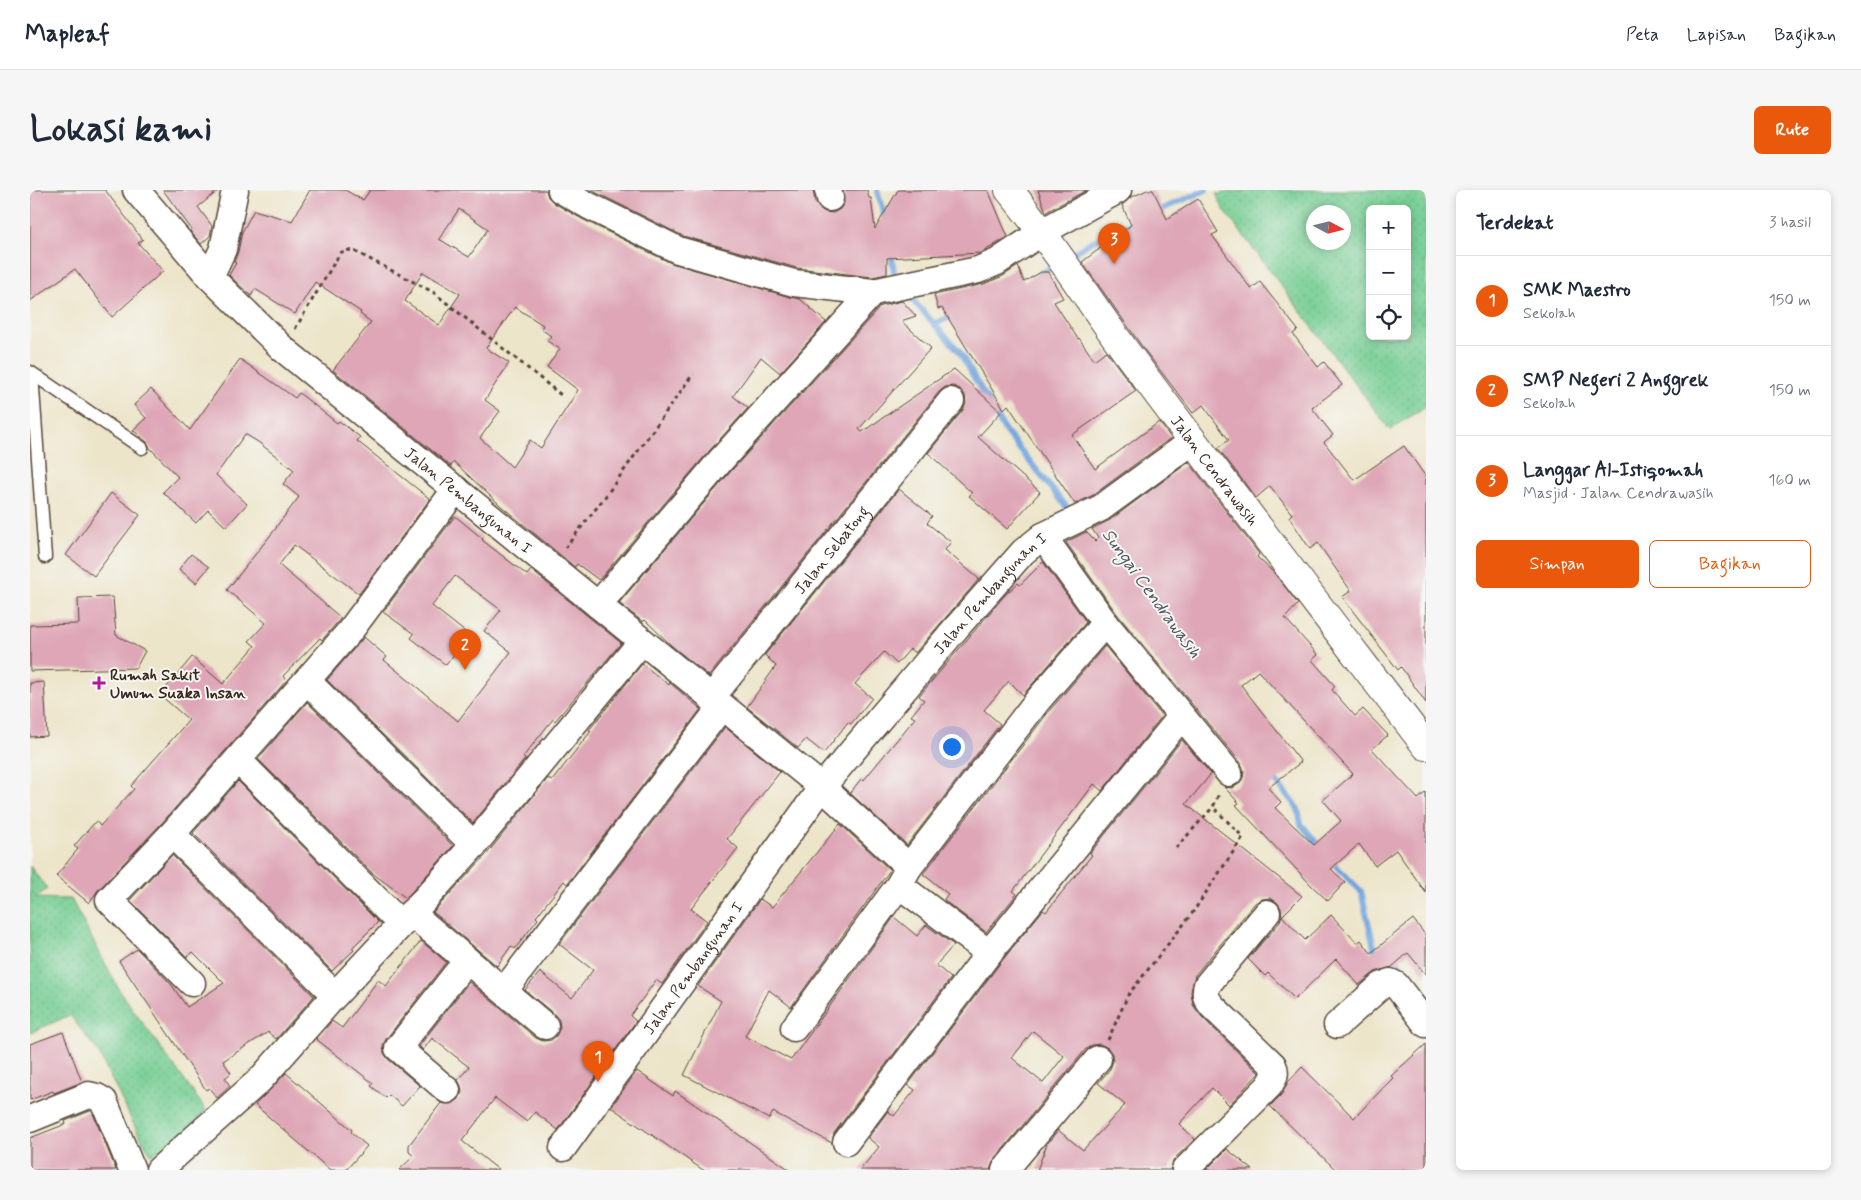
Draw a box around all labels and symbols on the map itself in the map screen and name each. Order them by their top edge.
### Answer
north arrow [1306,205,1351,250]
pin: 3 [1098,223,1130,264]
street label: Jalan Cendrawasih [1165,412,1263,531]
street label: Jalan Pembangunan I [399,443,536,559]
street label: Jalan Sebatong [790,502,875,599]
water label: Sungai Cendrawasih [1094,524,1206,664]
street label: Jalan Pembangunan I [929,528,1051,659]
pin: 2 [449,629,481,670]
place label: Rumah Sakit Umum Suaka Insan [110,665,246,704]
marker: Rumah Sakit Umum Suaka Insan [92,676,106,690]
your location [939,734,965,760]
street label: Jalan Pembangunan I [639,898,748,1039]
pin: 1 [582,1041,614,1082]

